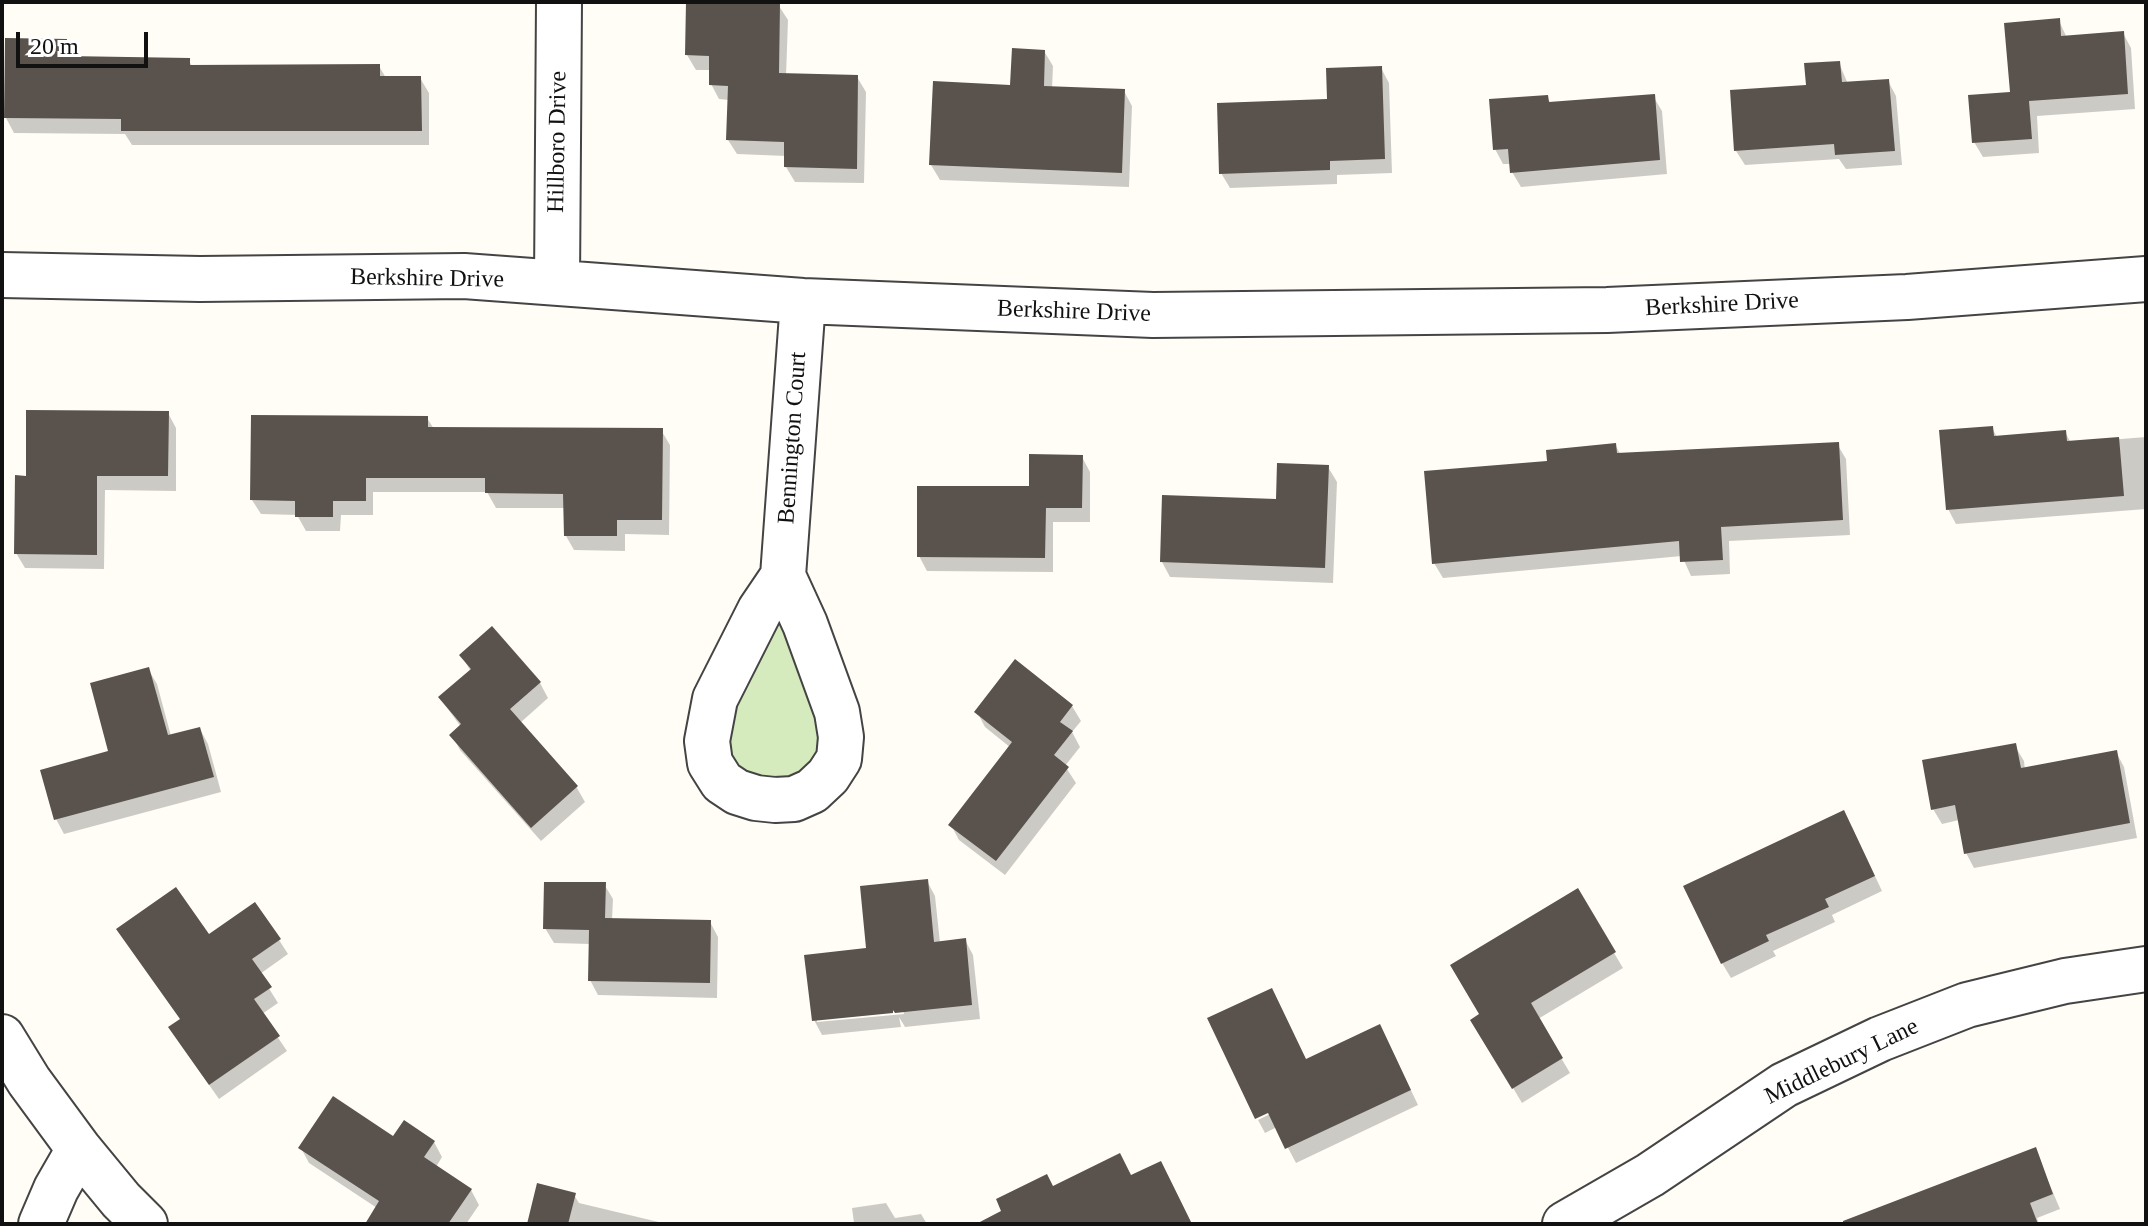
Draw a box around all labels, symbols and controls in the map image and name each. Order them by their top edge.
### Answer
scale bar [20,16,152,66]
text: 20 m [30,33,79,59]
street label: Hillboro Drive [542,71,574,213]
street label: Berkshire Drive [350,263,504,295]
street label: Berkshire Drive [1644,287,1800,323]
street label: Berkshire Drive [997,295,1151,329]
street label: Bennington Court [773,351,813,525]
street label: Middlebury Lane [1761,1012,1923,1112]

